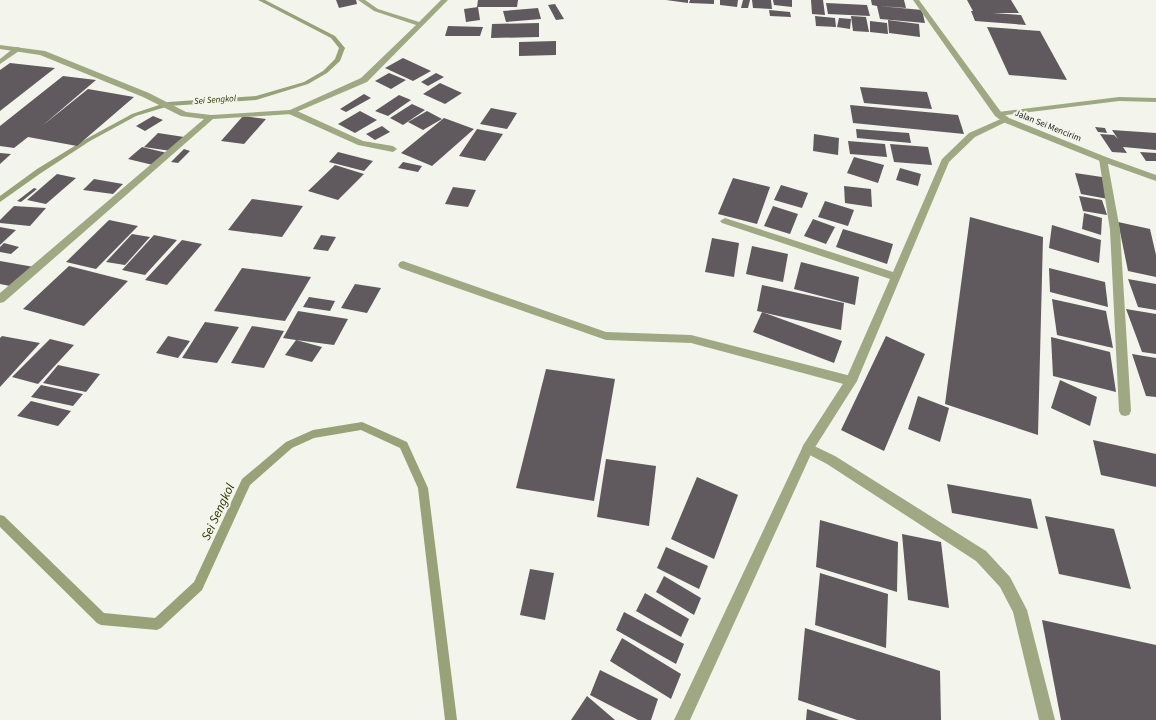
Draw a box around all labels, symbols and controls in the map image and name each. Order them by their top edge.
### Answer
water label: Sei Sengkol [194,92,237,108]
street label: Jalan Sei Mencirim [1013,107,1083,145]
water label: Sei Sengkol [197,480,239,543]

